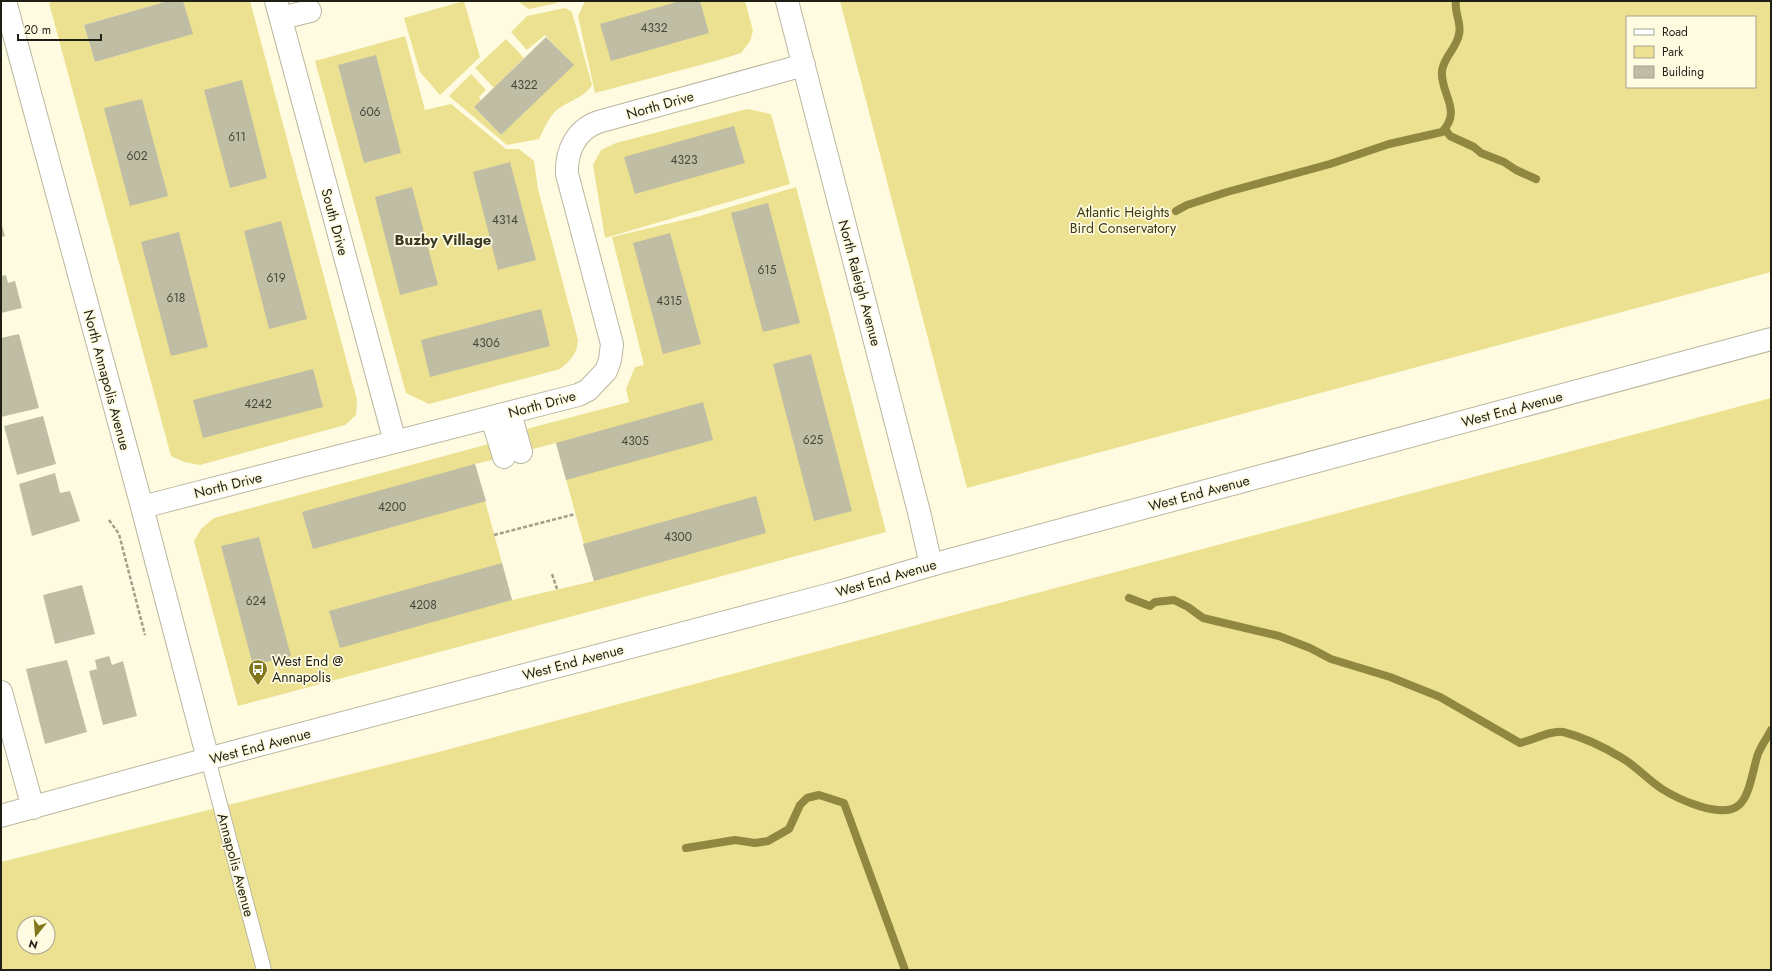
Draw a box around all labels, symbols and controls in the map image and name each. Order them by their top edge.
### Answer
scale bar [18,16,101,42]
legend [1626,16,1756,88]
house number: 4332 [641,19,668,37]
text: 20 m [24,21,51,39]
text: Road [1662,23,1688,41]
text: Park [1662,43,1684,61]
text: Building [1662,63,1704,81]
house number: 4322 [510,76,538,94]
street label: North Drive [624,86,696,124]
house number: 606 [359,103,381,121]
house number: 611 [228,128,246,146]
house number: 602 [127,147,148,165]
house number: 4323 [671,151,698,169]
street label: South Drive [316,186,354,258]
park label: Atlantic Heights Bird Conservatory [1070,202,1177,238]
house number: 4314 [492,211,518,229]
street label: North Raleigh Avenue [834,218,886,348]
district label: Buzby Village [395,229,492,251]
house number: 615 [757,261,777,279]
house number: 619 [266,269,286,287]
house number: 618 [167,289,185,307]
house number: 4315 [656,292,682,310]
street label: North Annapolis Avenue [79,307,135,453]
house number: 4306 [472,334,500,352]
street label: North Drive [506,385,578,423]
street label: West End Avenue [1459,386,1565,432]
house number: 4242 [244,395,272,413]
house number: 625 [803,431,823,449]
house number: 4305 [621,432,649,450]
street label: North Drive [192,467,264,503]
street label: West End Avenue [1146,470,1252,516]
house number: 4200 [378,498,406,516]
house number: 4300 [664,528,692,546]
street label: West End Avenue [833,554,939,602]
house number: 624 [246,592,266,610]
house number: 4208 [409,596,437,614]
street label: West End Avenue [520,639,626,685]
place label: West End @ Annapolis [272,651,343,687]
bus stop icon: West End @ Annapolis [247,658,269,686]
street label: West End Avenue [207,723,313,769]
street label: Annapolis Avenue [213,811,259,919]
north arrow [16,915,56,955]
text: N [27,936,40,953]

